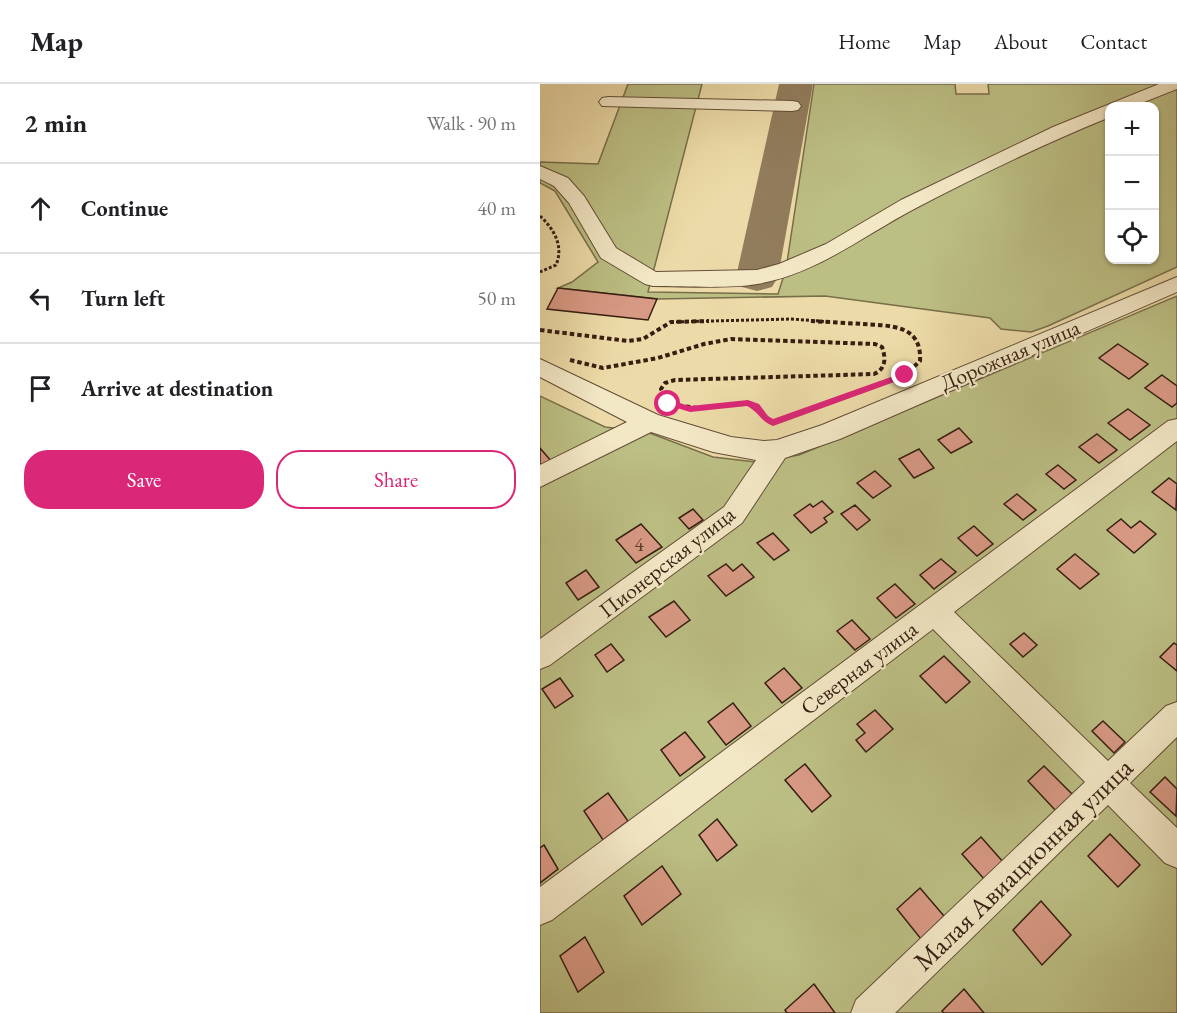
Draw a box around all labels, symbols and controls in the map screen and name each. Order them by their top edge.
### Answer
text: Map [30,23,83,59]
text: Home [838,28,890,55]
text: Map [923,28,961,55]
text: About [994,28,1047,55]
text: Contact [1080,28,1147,55]
map controls [1105,102,1159,264]
button: + [1105,102,1159,156]
text: 2 min [24,106,87,140]
text: Walk · 90 m [427,110,516,136]
button: − [1105,156,1159,210]
icon: ahead [24,192,57,225]
text: Continue [81,194,168,223]
text: 40 m [477,195,516,221]
button: locate [1105,210,1159,264]
icon: left [24,282,57,315]
text: Turn left [81,284,165,313]
text: 50 m [477,285,516,311]
street label: Дорожная улица [936,312,1085,398]
route end [891,361,917,387]
icon: arrive [24,372,57,405]
text: Arrive at destination [81,374,273,403]
route start [654,390,680,416]
button: Save [24,450,264,509]
button: Share [276,450,516,509]
street label: Пионерская улица [593,500,741,624]
house number: 4 [634,531,644,557]
street label: Северная улица [795,614,924,722]
street label: Малая Авиационная улица [906,750,1140,978]

